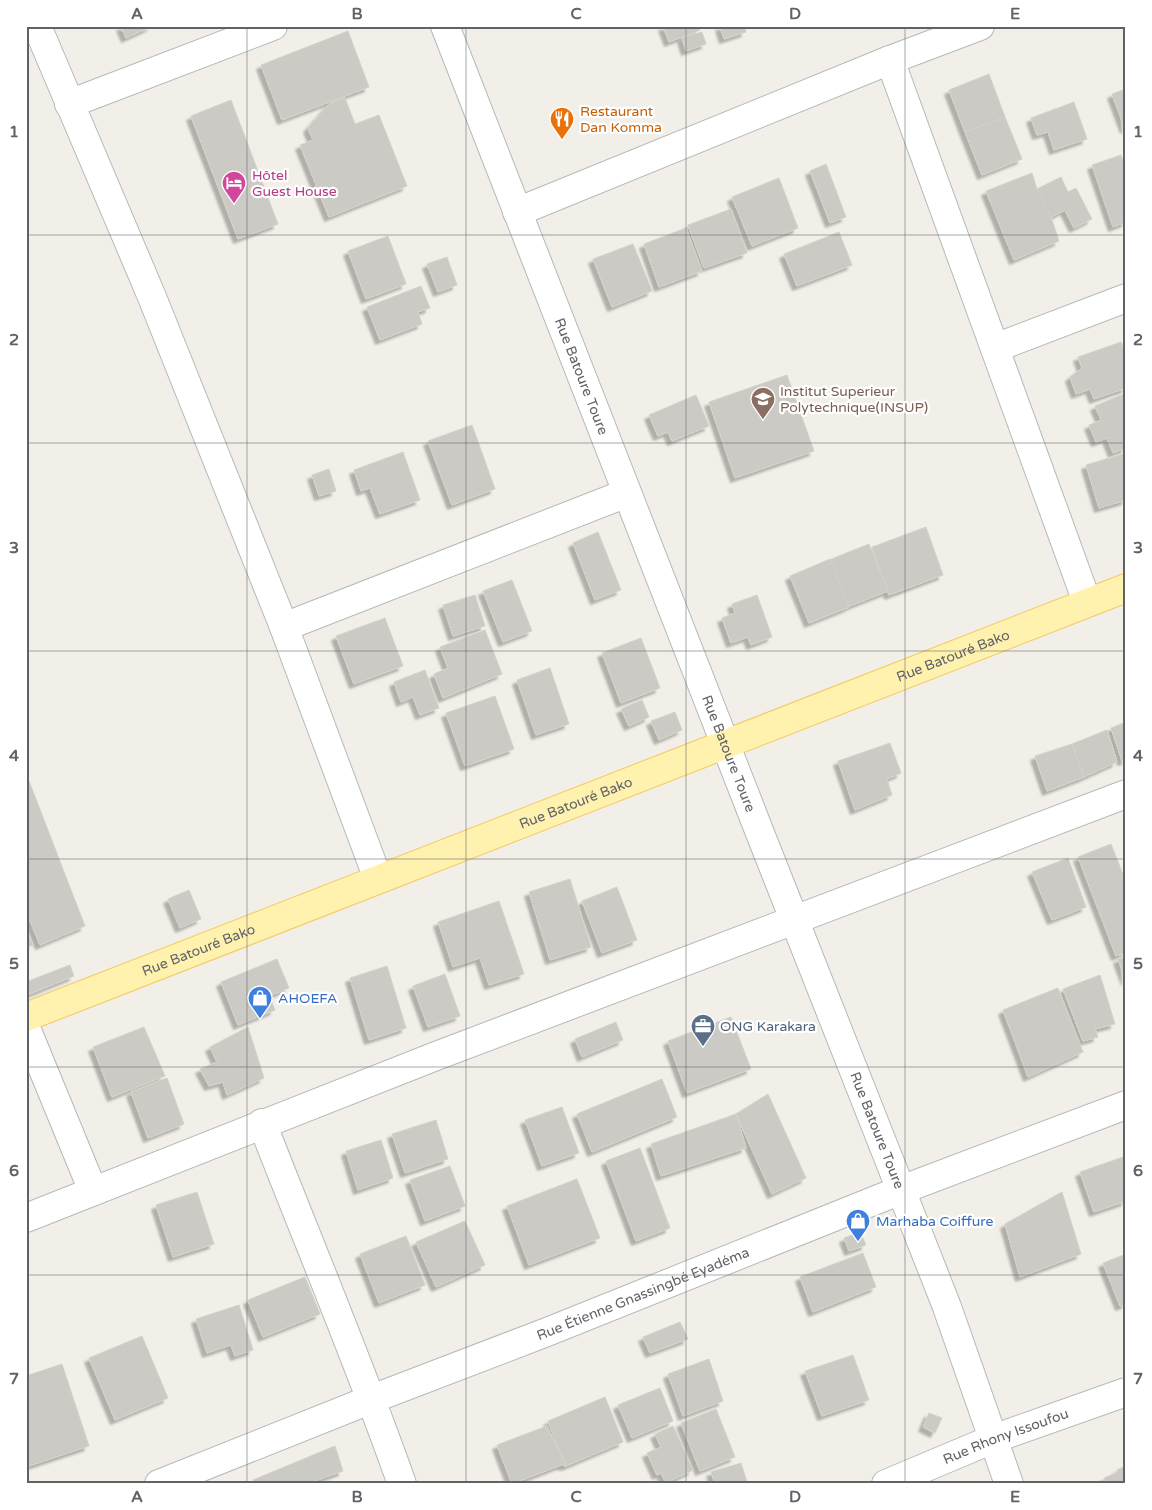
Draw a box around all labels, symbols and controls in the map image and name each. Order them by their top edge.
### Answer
text: A [131,4,143,24]
text: B [351,4,363,24]
text: C [570,4,582,24]
text: D [789,4,801,24]
text: E [1010,4,1020,24]
place label: Restaurant Dan Komma [580,103,662,136]
restaurant icon: Restaurant Dan Komma [549,106,575,140]
text: 1 [9,122,19,142]
text: 1 [1133,122,1143,142]
place label: Hôtel Guest House [252,167,337,200]
hotel icon: Hôtel Guest House [221,170,247,204]
street label: Rue Batoure Toure [551,315,612,437]
text: 2 [9,330,19,350]
text: 2 [1133,330,1143,350]
place label: Institut Superieur Polytechnique(INSUP) [780,383,928,416]
school or university icon: Institut Superieur Polytechnique(INSUP) [750,386,776,420]
text: 3 [9,538,19,558]
text: 3 [1133,538,1143,558]
street label: Rue Batouré Bako [894,626,1012,686]
street label: Rue Batoure Toure [698,693,759,815]
text: 4 [9,746,19,766]
text: 4 [1133,746,1143,766]
street label: Rue Batouré Bako [517,773,635,833]
street label: Rue Batouré Bako [139,921,258,980]
text: 5 [9,954,19,974]
text: 5 [1133,954,1143,974]
shop icon: AHOEFA [247,985,273,1019]
place label: AHOEFA [278,990,338,1007]
office icon: ONG Karakara [690,1013,716,1047]
place label: ONG Karakara [720,1018,816,1035]
street label: Rue Batoure Toure [846,1070,908,1192]
text: 6 [9,1161,19,1181]
text: 6 [1133,1161,1143,1181]
shop icon: Marhaba Coiffure [845,1208,871,1242]
place label: Marhaba Coiffure [876,1213,994,1230]
street label: Rue Étienne Gnassingbé Eyadéma [534,1244,752,1344]
text: 7 [9,1369,19,1389]
text: 7 [1133,1369,1143,1389]
street label: Rue Rhony Issoufou [940,1405,1071,1468]
text: A [131,1487,143,1507]
text: B [351,1487,363,1507]
text: C [570,1487,582,1507]
text: D [789,1487,801,1507]
text: E [1010,1487,1020,1507]

